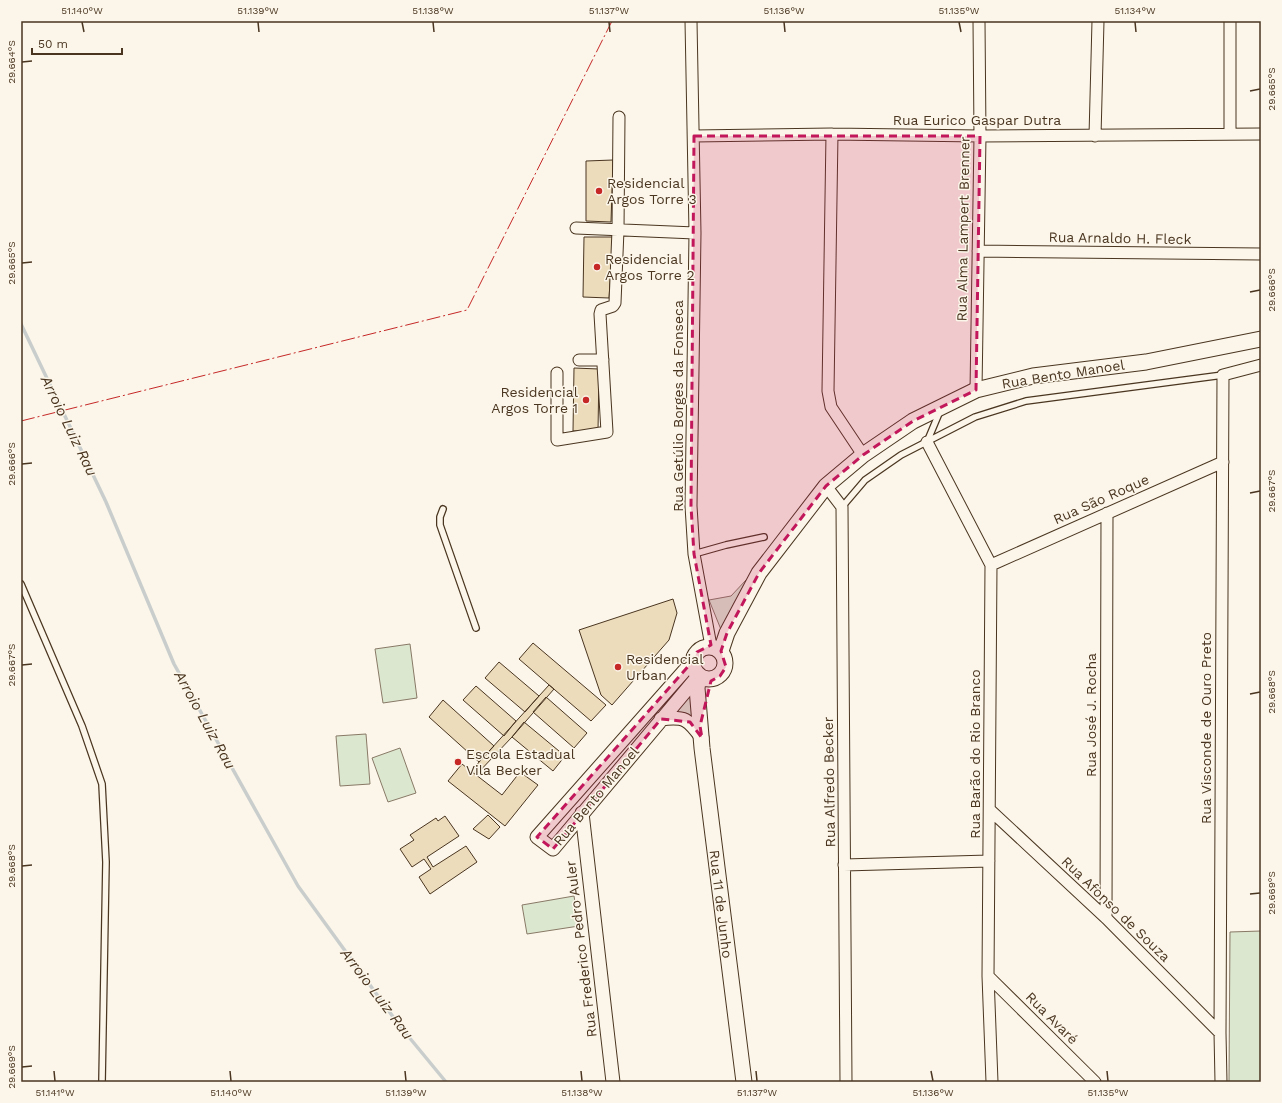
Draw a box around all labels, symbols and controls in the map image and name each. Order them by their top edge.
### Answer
text: 51.140°W [61,5,103,16]
text: 51.139°W [237,5,279,16]
text: 51.138°W [412,5,454,16]
text: 51.137°W [589,5,630,16]
text: 51.136°W [763,5,805,16]
text: 51.135°W [939,5,980,16]
text: 51.134°W [1114,5,1156,16]
scale bar [32,30,122,56]
text: 50 m [38,37,68,51]
text: 29.664°S [6,40,17,84]
text: 29.665°S [1266,67,1277,111]
street label: Rua Eurico Gaspar Dutra [893,112,1061,128]
street label: Rua Alma Lampert Brenner [953,136,973,322]
place label: Residencial Argos Torre 3 [607,175,697,207]
marker: Residencial Argos Torre 3 [594,186,604,196]
street label: Rua Arnaldo H. Fleck [1048,229,1192,247]
text: 29.665°S [6,241,17,285]
place label: Residencial Argos Torre 2 [605,251,695,283]
marker: Residencial Argos Torre 2 [592,262,602,272]
text: 29.666°S [1266,268,1277,312]
street label: Rua Getúlio Borges da Fonseca [670,300,686,512]
street label: Rua Bento Manoel [1000,356,1126,392]
water label: Arroio Luiz Rau [36,372,101,479]
place label: Residencial Argos Torre 1 [491,384,579,416]
marker: Residencial Argos Torre 1 [581,395,591,405]
text: 29.666°S [6,442,17,486]
text: 29.667°S [1266,469,1277,513]
street label: Rua São Roque [1051,471,1151,527]
street label: Rua Visconde de Ouro Preto [1198,632,1214,824]
text: 29.667°S [6,643,17,687]
place label: Residencial Urban [626,651,704,683]
street label: Rua José J. Rocha [1083,653,1099,777]
marker: Residencial Urban [613,662,623,672]
water label: Arroio Luiz Rau [170,667,239,772]
street label: Rua Barão do Rio Branco [967,669,983,839]
text: 29.668°S [1266,670,1277,714]
street label: Rua Alfredo Becker [820,716,838,847]
street label: Rua Bento Manoel [550,743,643,849]
place label: Escola Estadual Vila Becker [466,746,576,778]
marker: Escola Estadual Vila Becker [453,757,463,767]
text: 29.668°S [6,844,17,888]
street label: Rua 11 de Junho [706,849,736,959]
street label: Rua Afonso de Souza [1058,853,1174,965]
street label: Rua Frederico Pedro Auler [562,859,600,1038]
text: 29.669°S [1266,871,1277,915]
water label: Arroio Luiz Rau [336,944,417,1043]
street label: Rua Avaré [1023,989,1081,1047]
text: 29.669°S [6,1045,17,1089]
text: 51.141°W [35,1087,75,1098]
text: 51.140°W [210,1087,252,1098]
text: 51.139°W [385,1087,427,1098]
text: 51.138°W [561,1087,603,1098]
text: 51.137°W [737,1087,778,1098]
text: 51.136°W [912,1087,954,1098]
text: 51.135°W [1088,1087,1129,1098]

